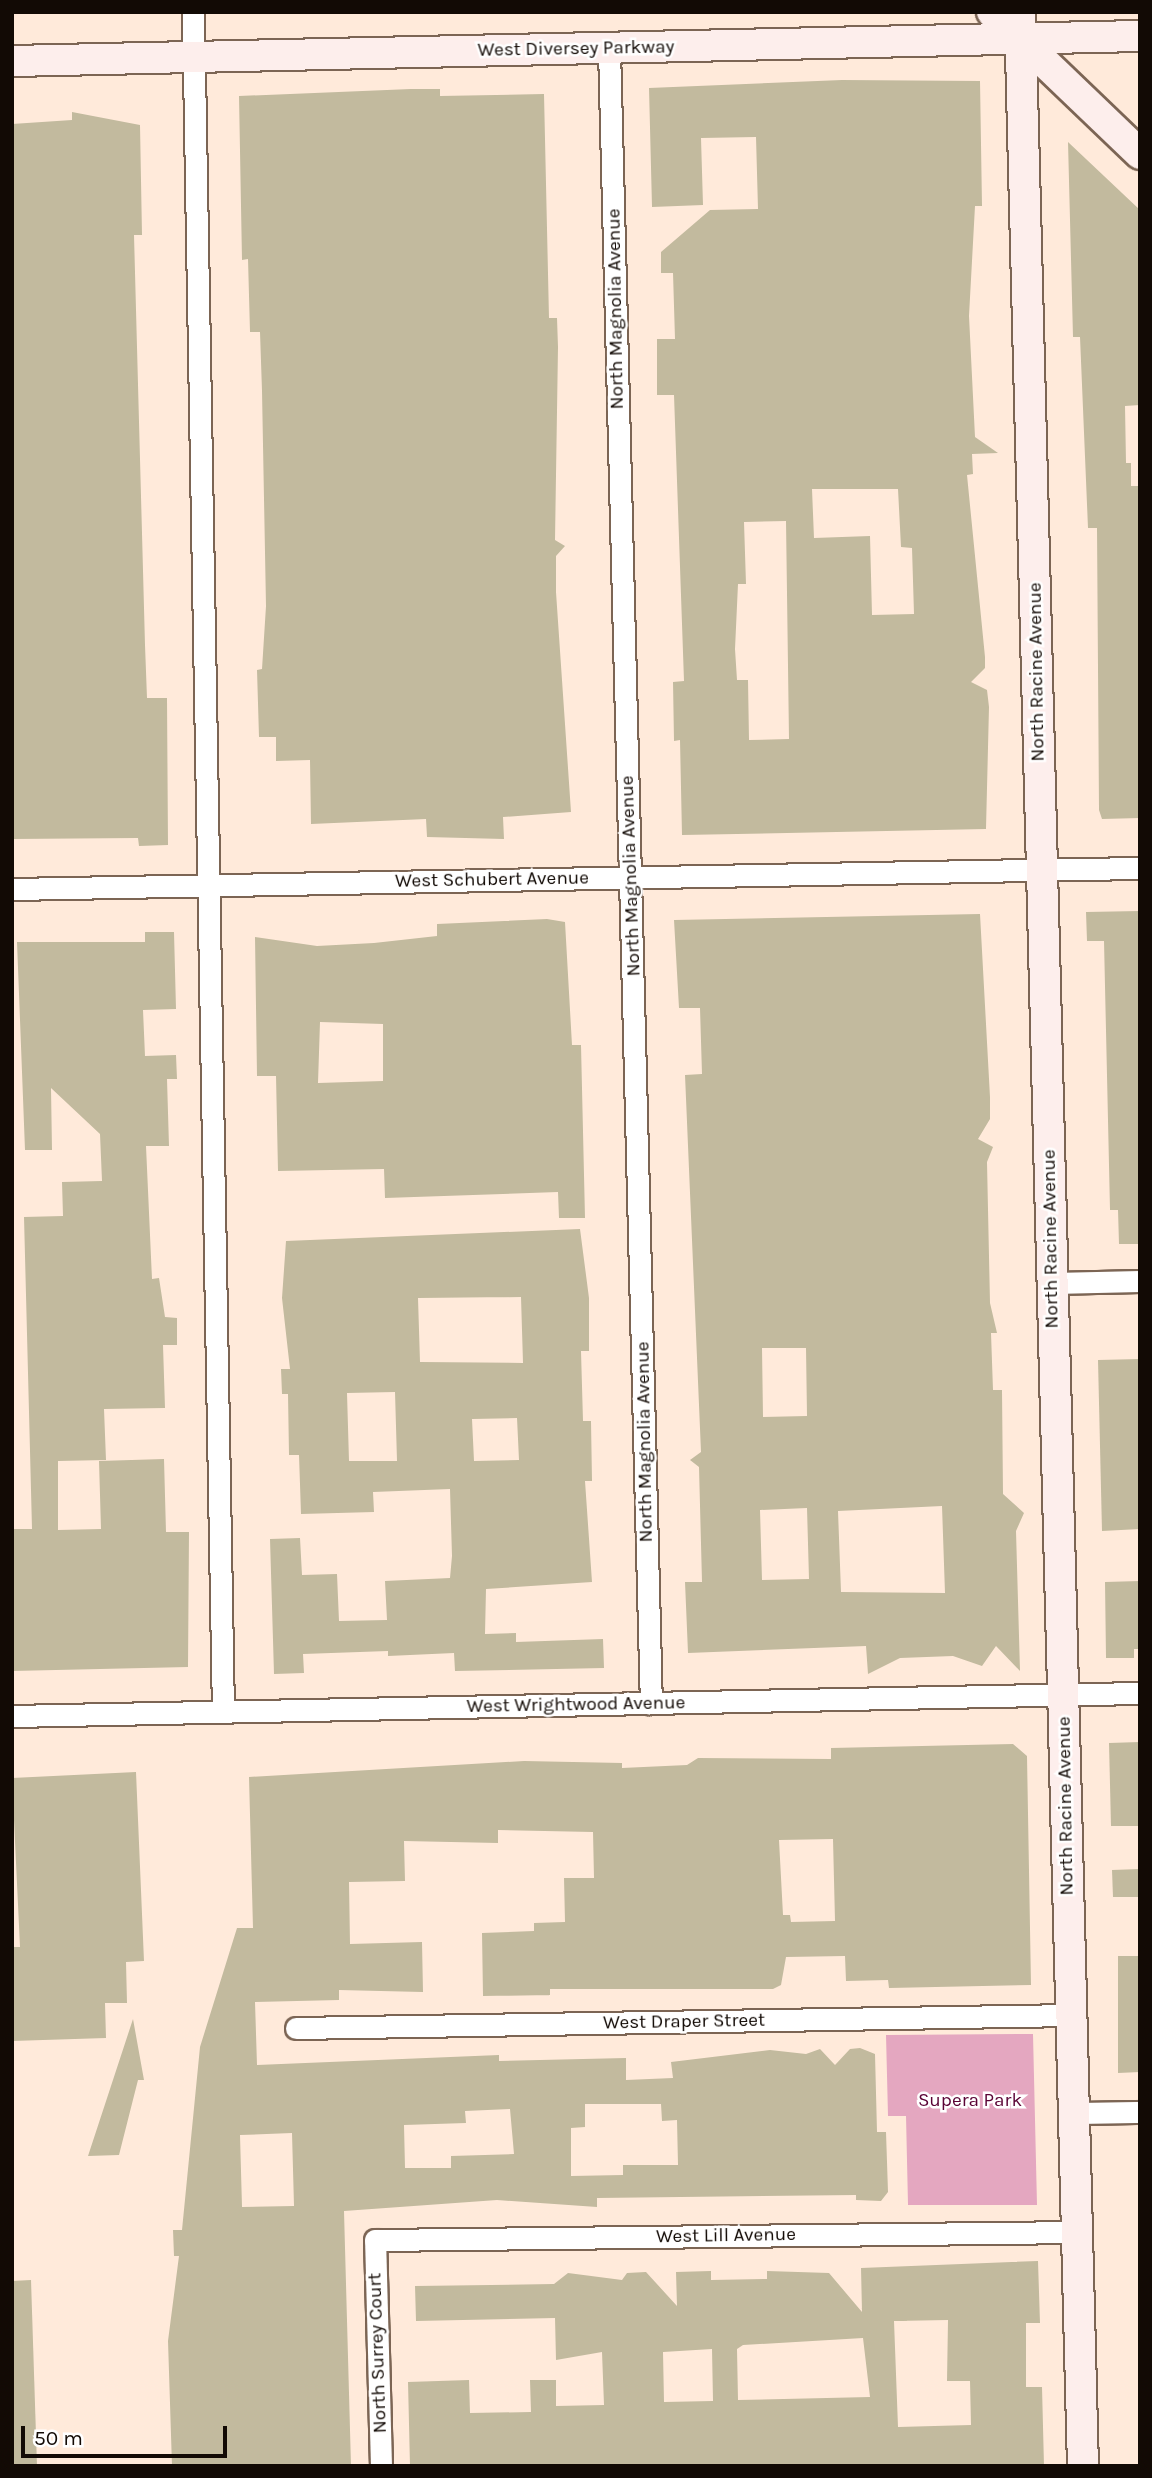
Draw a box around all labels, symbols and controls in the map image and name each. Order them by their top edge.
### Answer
street label: West Diversey Parkway [477,36,675,62]
street label: North Magnolia Avenue [603,208,629,410]
street label: North Racine Avenue [1024,582,1050,762]
street label: North Magnolia Avenue [616,775,646,977]
street label: West Schubert Avenue [395,867,589,893]
street label: North Racine Avenue [1038,1149,1064,1329]
street label: North Magnolia Avenue [632,1341,658,1543]
street label: West Wrightwood Avenue [466,1692,686,1718]
street label: North Racine Avenue [1053,1716,1079,1896]
street label: West Draper Street [603,2009,765,2035]
park label: Supera Park [918,2090,1022,2112]
street label: West Lill Avenue [656,2223,796,2249]
street label: North Surrey Court [364,2272,392,2434]
scale bar [24,2412,231,2456]
text: 50 m [34,2426,83,2450]

